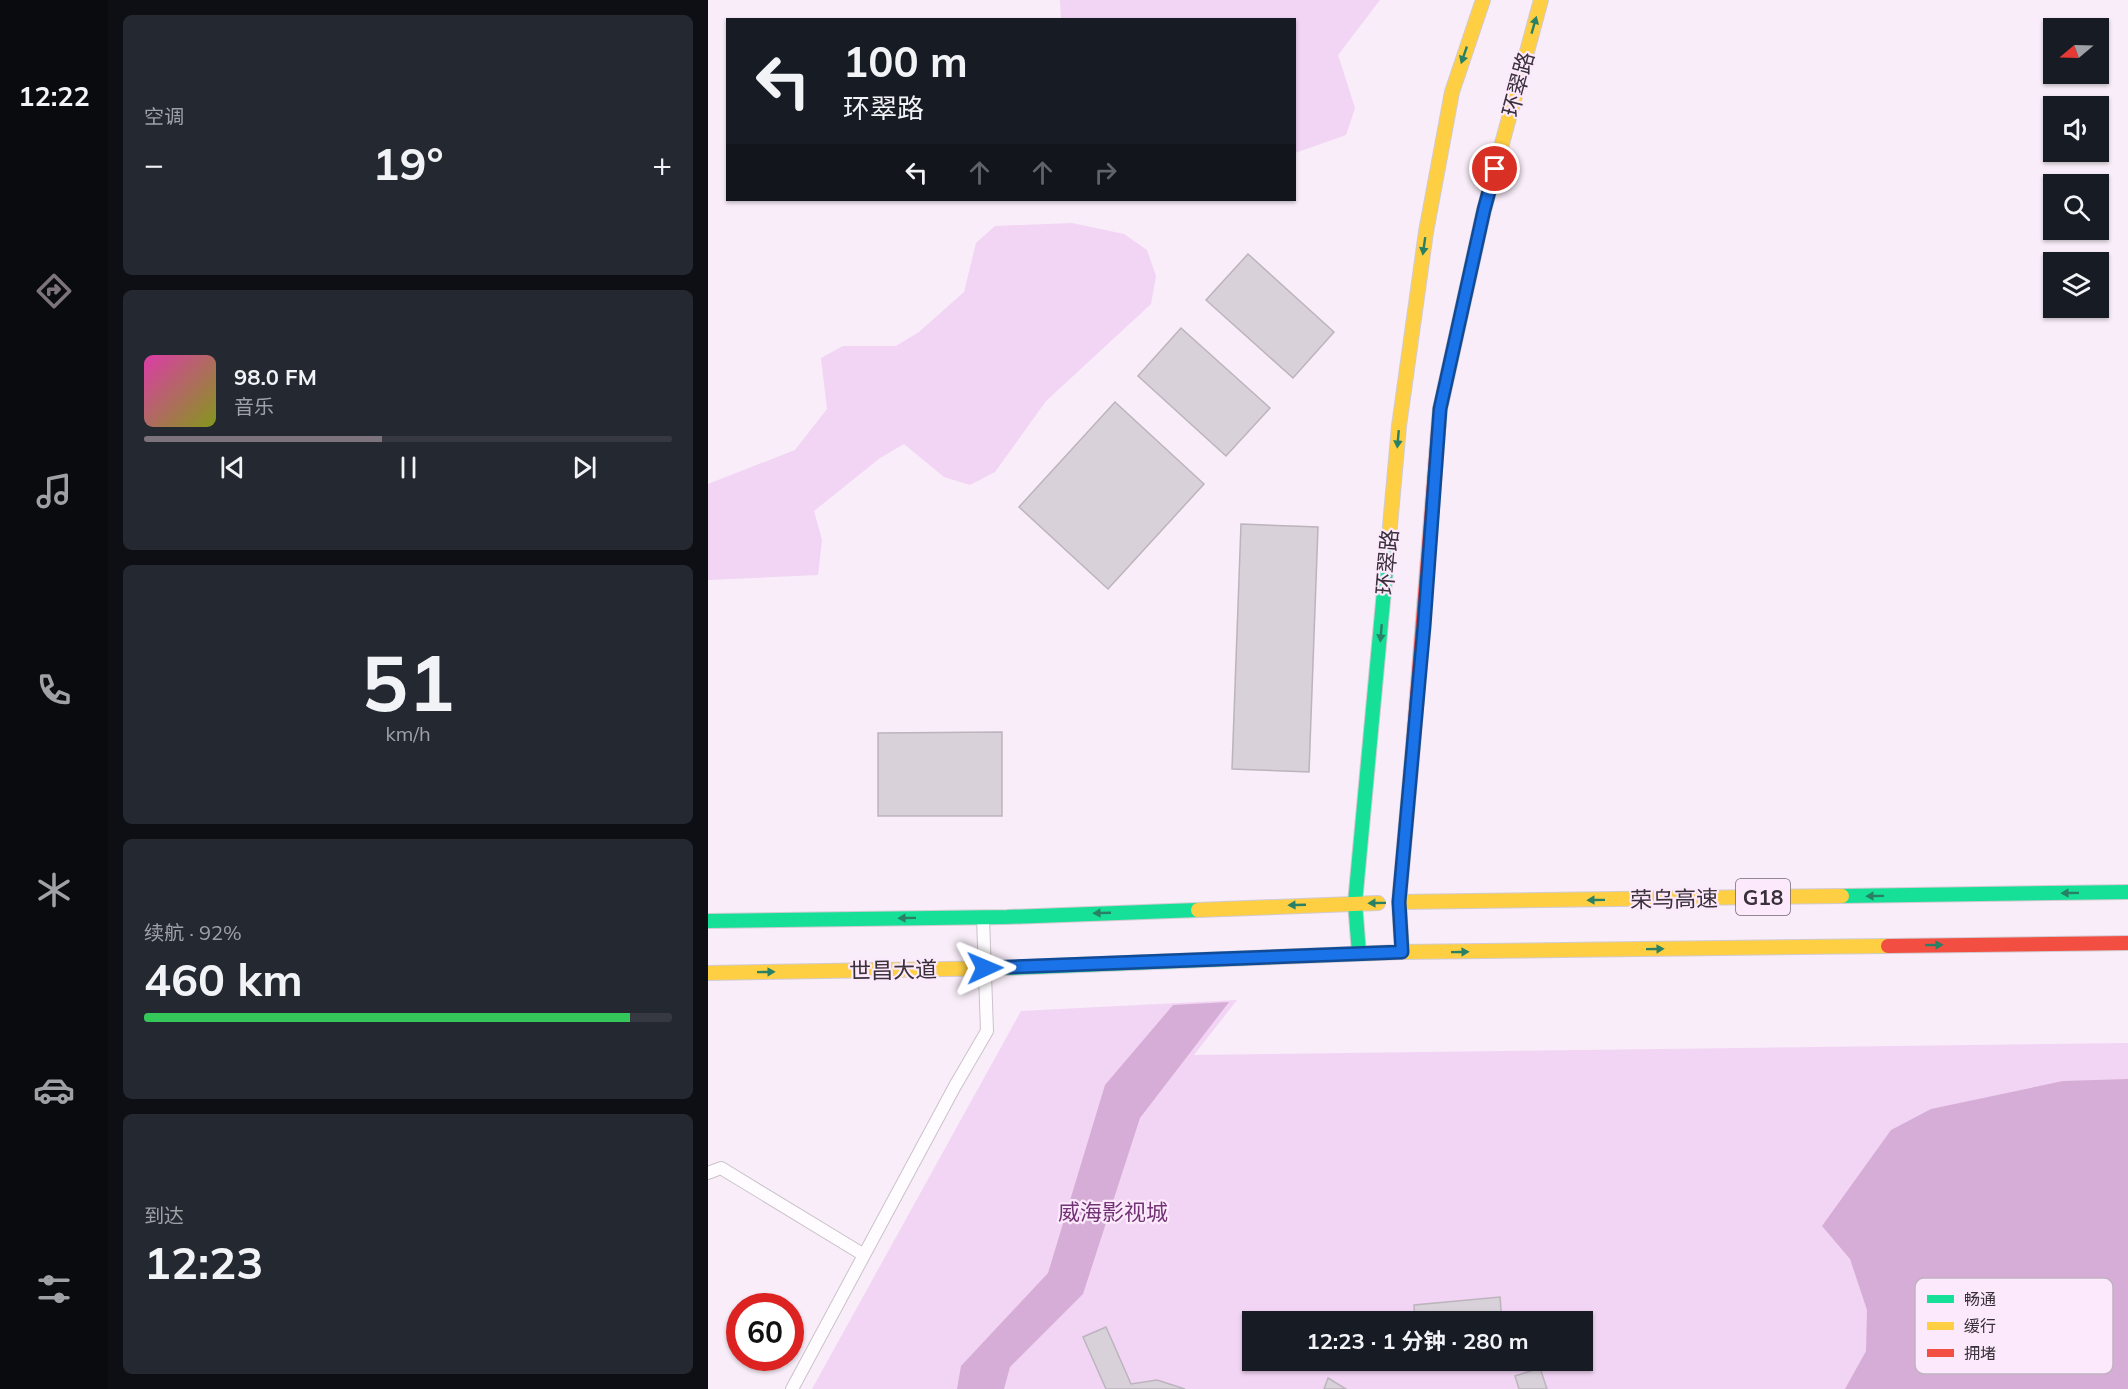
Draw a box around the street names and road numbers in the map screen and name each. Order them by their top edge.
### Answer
street label: 环翠路 [1496,48,1540,120]
street label: 环翠路 [1370,528,1404,596]
road number: G18 [1736,879,1790,915]
street label: 荣乌高速 [1630,884,1718,914]
street label: 世昌大道 [849,955,937,985]

